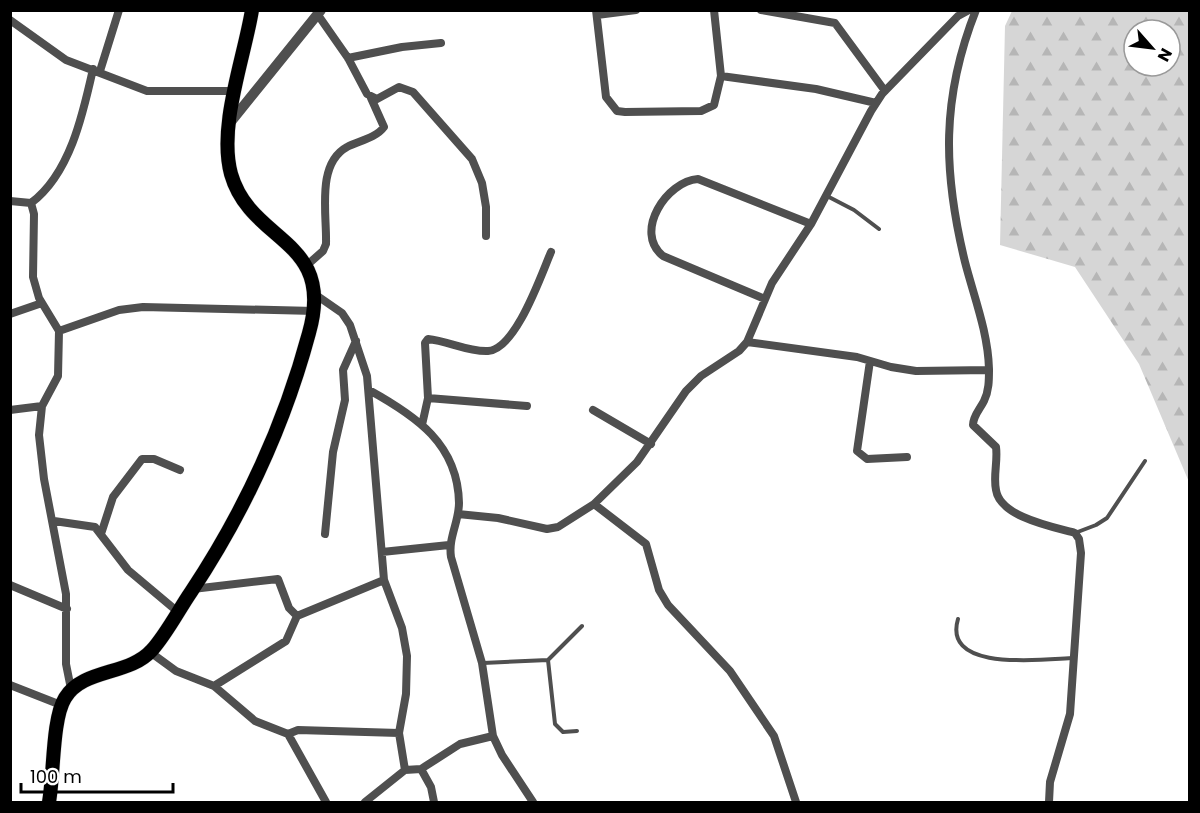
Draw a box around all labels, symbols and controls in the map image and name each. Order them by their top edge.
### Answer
north arrow [1122,18,1182,78]
text: N [1152,44,1178,66]
scale bar [21,756,172,794]
text: 100 m [30,764,82,789]

